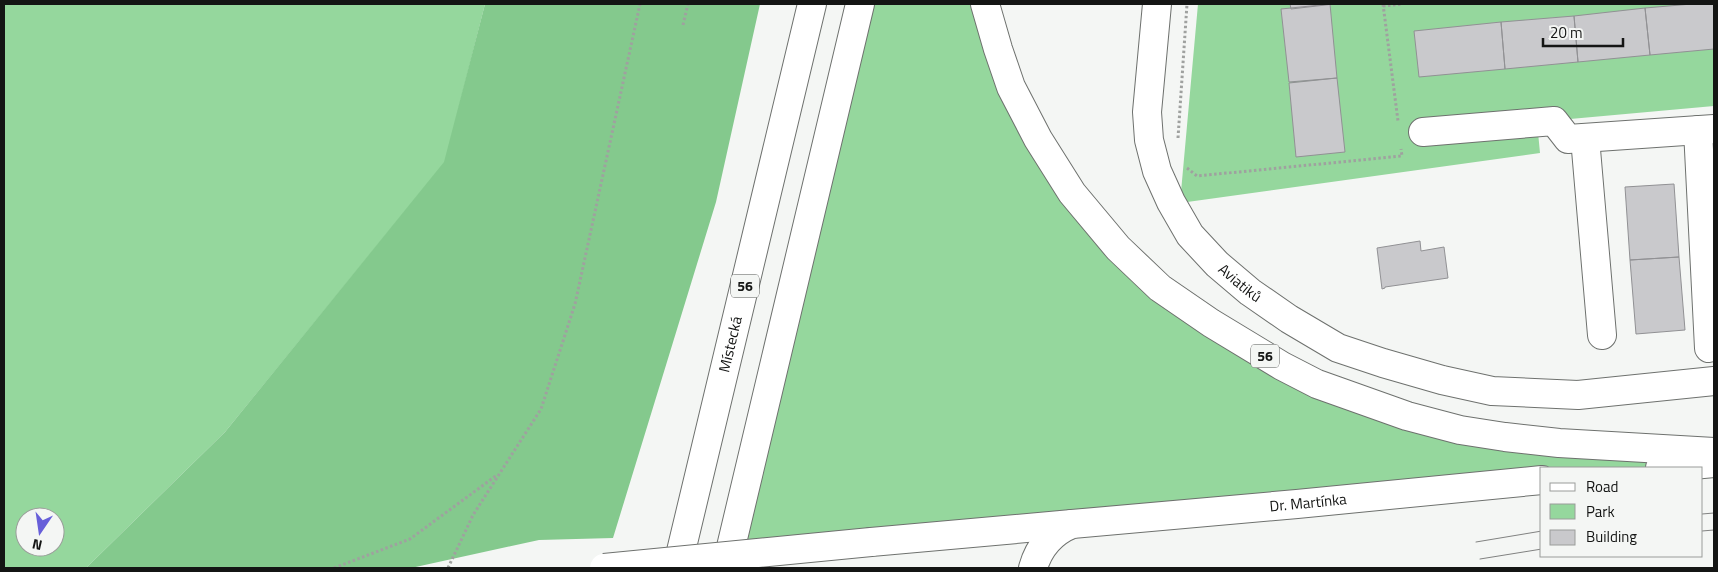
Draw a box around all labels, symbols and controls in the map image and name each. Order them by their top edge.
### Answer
scale bar [1543,15,1623,47]
text: 20 m [1550,21,1583,44]
street label: Aviatiků [1213,258,1266,308]
road number: 56 [731,274,759,298]
street label: Místecká [712,313,748,375]
road number: 56 [1251,344,1279,368]
legend [1540,467,1703,557]
text: Road [1586,475,1618,498]
street label: Dr. Martínka [1269,487,1348,517]
text: Park [1586,500,1615,523]
north arrow [15,507,65,557]
text: Building [1586,525,1637,548]
text: N [30,534,44,556]

